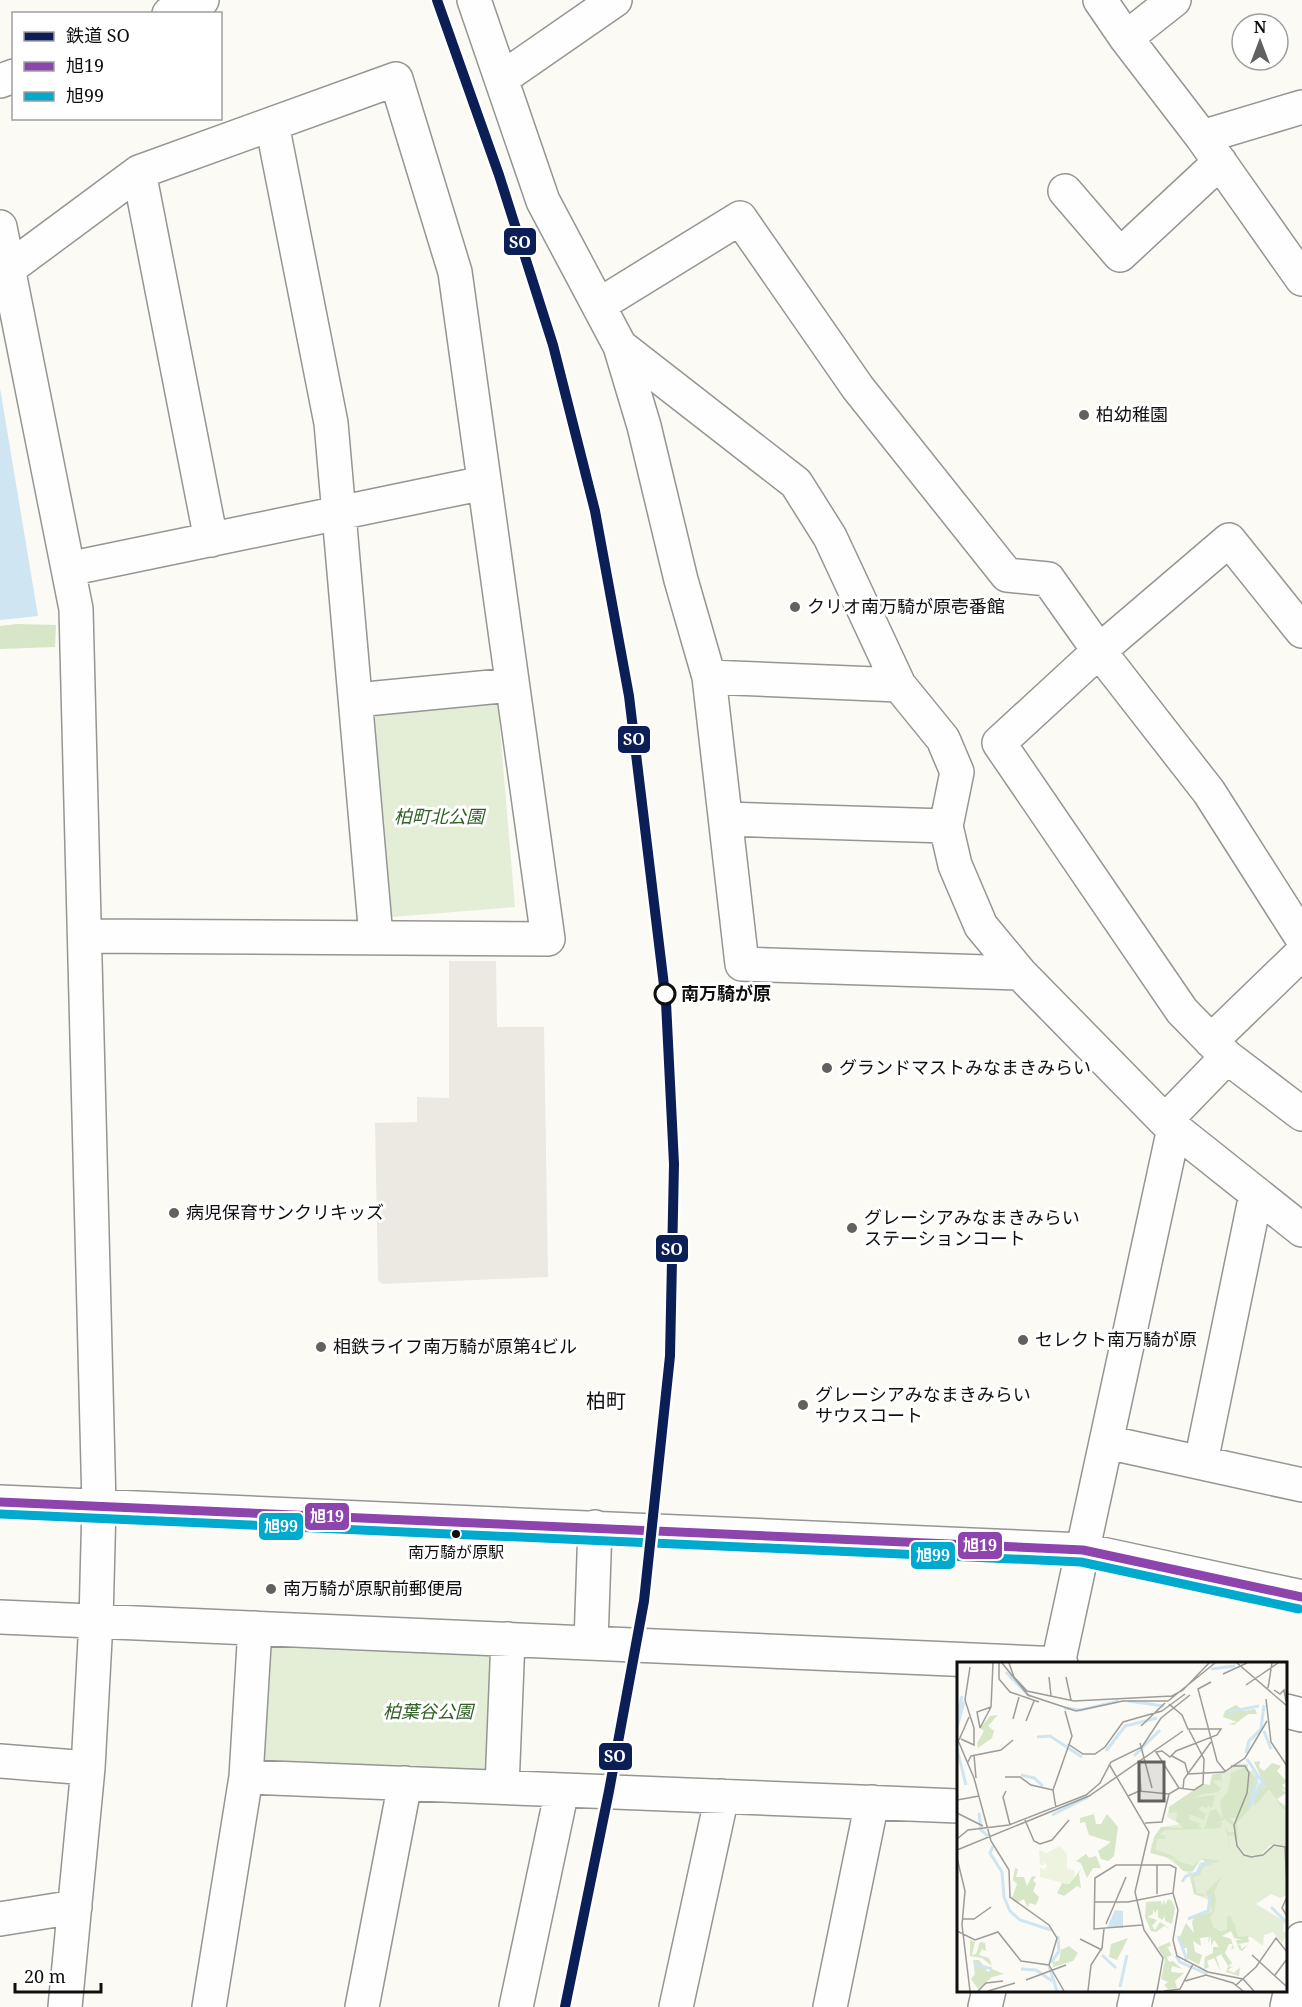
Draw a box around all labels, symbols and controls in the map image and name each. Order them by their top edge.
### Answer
legend [12,12,222,120]
north arrow [1230,12,1290,72]
text: N [1254,16,1267,38]
text: 鉄道 SO [66,23,130,47]
text: 旭19 [66,53,104,77]
text: 旭99 [66,83,104,107]
line badge: SO [503,227,537,256]
text: SO [509,231,531,253]
place label: 柏幼稚園 [1096,402,1168,426]
marker: 柏幼稚園 [1077,408,1091,422]
place label: クリオ南万騎が原壱番館 [807,594,1005,618]
marker: クリオ南万騎が原壱番館 [788,600,802,614]
line badge: SO [617,725,651,754]
text: SO [623,728,645,750]
park label: 柏町北公園 [394,804,487,828]
place label: 南万騎が原 [681,981,771,1005]
marker: 南万騎が原 [654,983,676,1005]
place label: グランドマストみなまきみらい [839,1055,1091,1079]
marker: グランドマストみなまきみらい [820,1061,834,1075]
place label: 病児保育サンクリキッズ [186,1200,384,1224]
place label: グレーシアみなまきみらい ステーションコート [864,1205,1080,1250]
marker: 病児保育サンクリキッズ [167,1206,181,1220]
marker: グレーシアみなまきみらい ステーションコート [845,1221,859,1235]
line badge: SO [655,1234,689,1263]
text: SO [661,1238,683,1260]
place label: セレクト南万騎が原 [1035,1327,1197,1351]
marker: セレクト南万騎が原 [1016,1333,1030,1347]
place label: 相鉄ライフ南万騎が原第4ビル [333,1334,577,1358]
marker: 相鉄ライフ南万騎が原第4ビル [314,1340,328,1354]
place label: グレーシアみなまきみらい サウスコート [815,1382,1031,1427]
district label: 柏町 [586,1387,626,1414]
marker: グレーシアみなまきみらい サウスコート [796,1398,810,1412]
line badge: 旭19 [304,1502,350,1531]
text: 旭19 [310,1505,344,1527]
line badge: 旭99 [258,1512,304,1541]
text: 旭99 [264,1515,298,1537]
marker: 南万騎が原駅 [450,1528,462,1540]
line badge: 旭19 [957,1531,1003,1560]
text: 旭19 [963,1534,997,1556]
place label: 南万騎が原駅 [408,1541,504,1563]
line badge: 旭99 [910,1541,956,1570]
text: 旭99 [916,1544,950,1566]
place label: 南万騎が原駅前郵便局 [283,1576,463,1600]
marker: 南万騎が原駅前郵便局 [264,1582,278,1596]
inset map [957,1662,1287,1992]
park label: 柏葉谷公園 [383,1699,476,1723]
line badge: SO [598,1742,633,1771]
text: SO [604,1745,626,1767]
scale bar [15,1956,100,1994]
text: 20 m [24,1964,66,1988]

